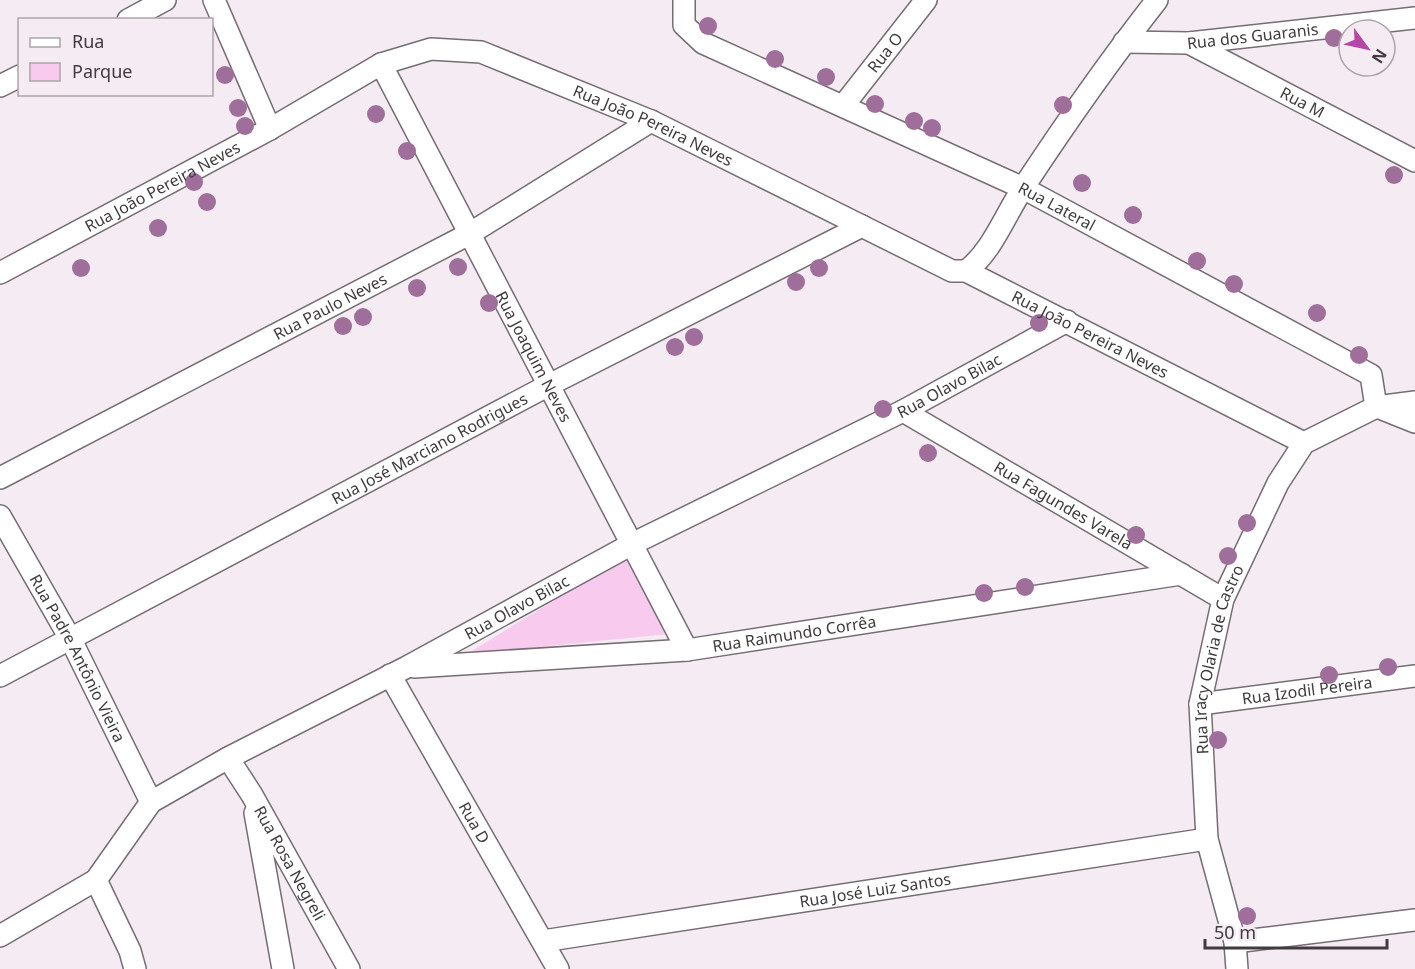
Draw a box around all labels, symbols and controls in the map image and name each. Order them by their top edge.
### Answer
legend [18,18,213,96]
street label: Rua dos Guaranis [1186,18,1319,54]
north arrow [1337,18,1397,78]
street label: Rua O [862,28,908,77]
text: Rua [72,29,104,53]
text: N [1367,45,1392,68]
text: Parque [72,59,132,83]
street label: Rua João Pereira Neves [570,80,737,171]
street label: Rua M [1276,81,1329,123]
street label: Rua João Pereira Neves [81,136,244,237]
street label: Rua Lateral [1014,177,1099,236]
street label: Rua Paulo Neves [269,268,391,345]
street label: Rua João Pereira Neves [1008,285,1172,383]
street label: Rua Joaquim Neves [490,287,577,426]
street label: Rua Olavo Bilac [893,348,1006,423]
street label: Rua José Marciano Rodrigues [328,387,531,509]
street label: Rua Fagundes Varela [990,456,1137,555]
street label: Rua Iracy Olaria de Castro [1189,561,1249,755]
street label: Rua Olavo Bilac [460,569,573,645]
street label: Rua Padre Antônio Vieira [25,570,131,746]
street label: Rua Raimundo Corrêa [711,610,878,657]
street label: Rua Izodil Pereira [1241,671,1374,709]
street label: Rua D [454,798,495,847]
street label: Rua Rosa Negreli [249,802,331,924]
street label: Rua José Luiz Santos [798,868,952,912]
scale bar [1205,912,1386,950]
text: 50 m [1214,920,1256,944]

